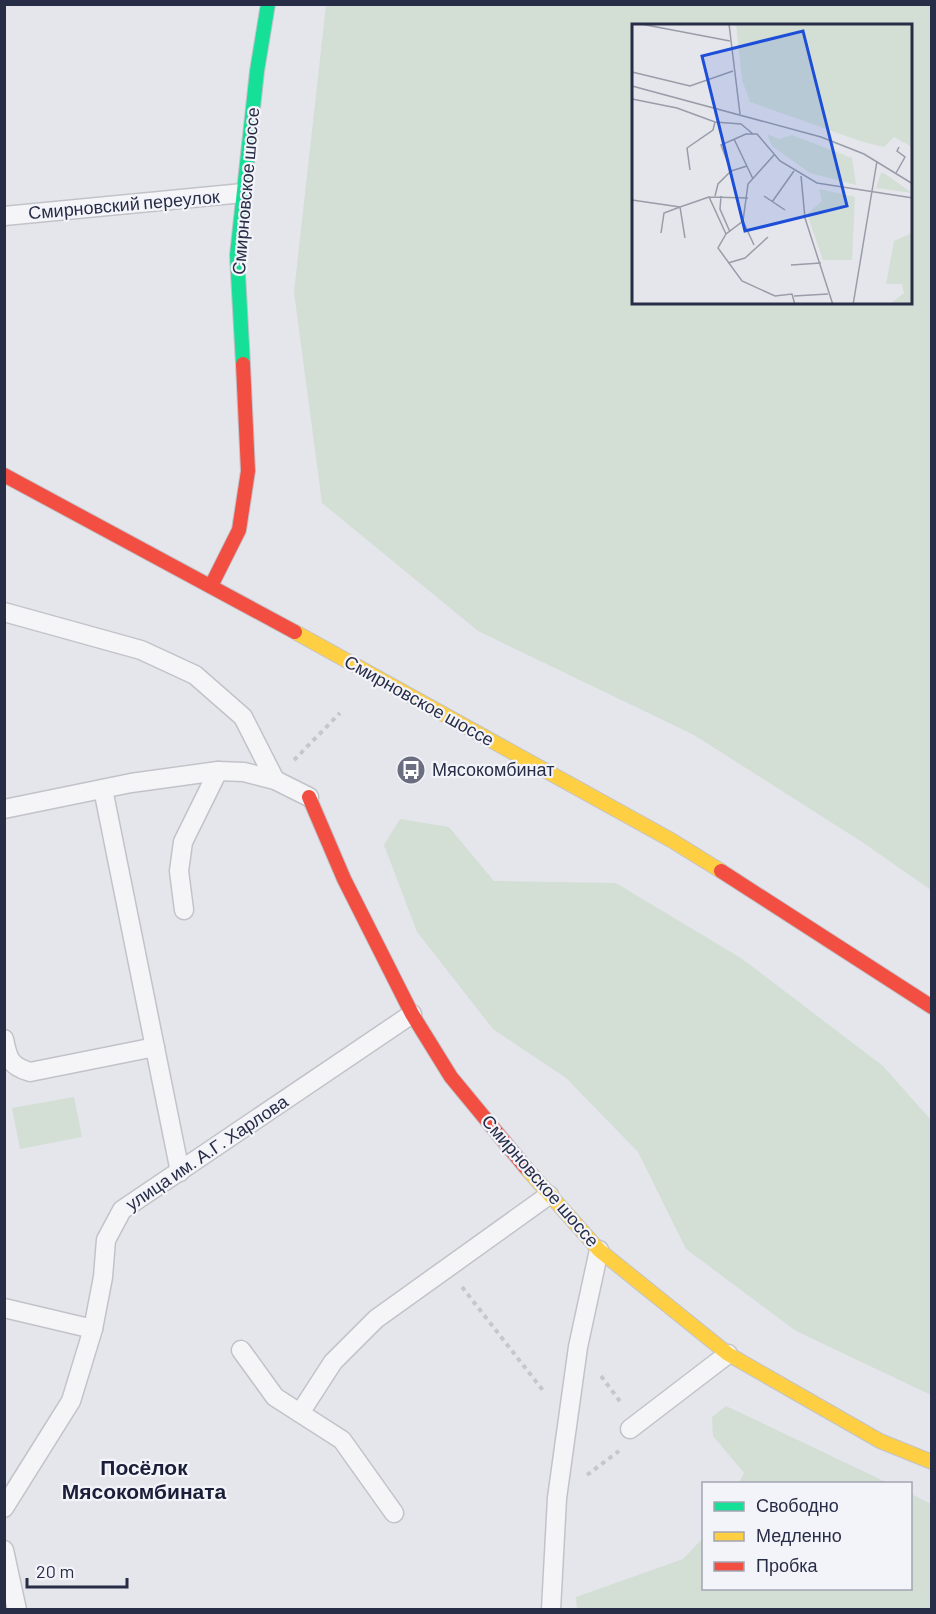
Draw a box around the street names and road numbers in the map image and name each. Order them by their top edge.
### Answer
street label: Смирновское шоссе [227,106,263,276]
street label: Смирновский переулок [27,185,221,223]
street label: Смирновское шоссе [341,650,498,750]
street label: улица им. А.Г. Харлова [121,1089,293,1215]
street label: Смирновское шоссе [477,1110,604,1251]

